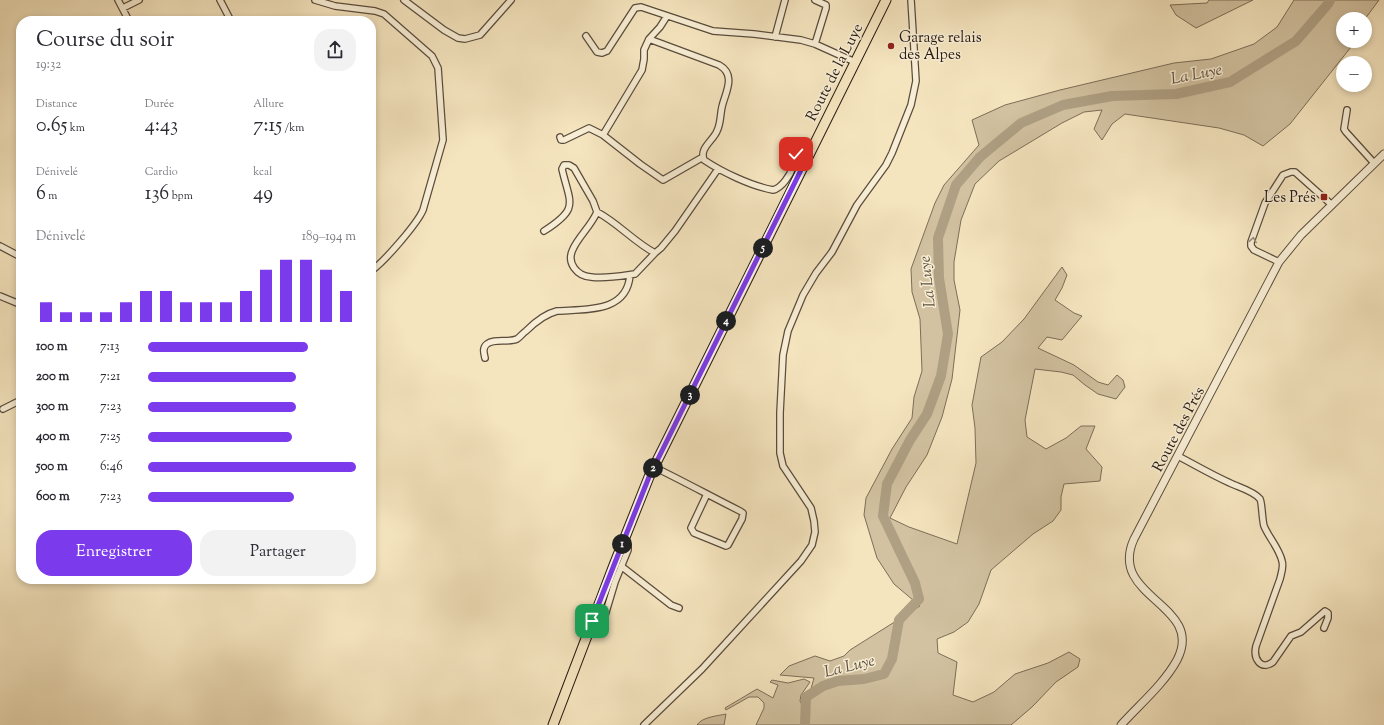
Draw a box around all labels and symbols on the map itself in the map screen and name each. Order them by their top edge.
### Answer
street label: Route de la Luye [802,20,869,125]
place label: Garage relais des Alpes [899,28,982,66]
marker: Garage relais des Alpes [886,41,896,51]
water label: La Luye [1169,59,1224,92]
pin [779,137,813,171]
place label: Les Prés [1264,188,1316,209]
marker: Les Prés [1319,192,1329,202]
one-way arrow [1248,237,1256,243]
pin: 5 [753,238,773,258]
water label: La Luye [914,255,943,309]
pin: 4 [716,311,736,331]
street label: Route des Prés [1148,383,1211,476]
pin: 3 [680,385,700,405]
pin: 2 [643,458,663,478]
pin: 1 [612,534,632,554]
pin [575,604,609,638]
water label: La Luye [822,650,877,685]

